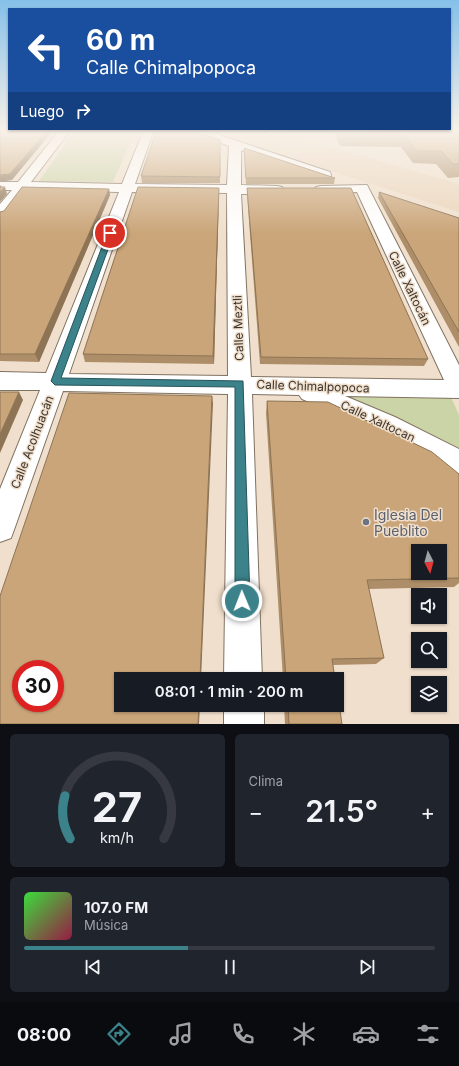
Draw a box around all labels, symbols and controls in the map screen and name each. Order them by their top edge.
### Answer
text: 60 m [86,23,155,57]
icon: left [20,24,72,76]
text: Calle Chimalpopoca [86,57,256,78]
icon: right [72,100,94,122]
text: Luego [20,102,64,121]
pin [93,216,127,250]
icon: arrive [99,222,121,244]
street label: Calle Xaltocán [386,248,434,328]
street label: Calle Meztli [229,295,247,361]
street label: Calle Chimalpopoca [256,377,370,395]
street label: Calle Acolhuacán [7,393,57,491]
street label: Calle Xaltocan [338,397,418,445]
place label: Iglesia Del Pueblito [374,506,442,539]
marker: Iglesia Del Pueblito [361,517,371,527]
north arrow [411,544,447,580]
map controls [411,544,447,712]
position arrow [221,580,263,622]
button: sound [411,588,447,624]
button: search [411,632,447,668]
speed limit sign: 30 [12,660,64,712]
button: layers [411,676,447,712]
text: 08:01 · 1 min · 200 m [155,682,303,701]
text: Clima [249,773,283,789]
text: 27 [92,781,142,831]
text: 21.5° [305,793,378,829]
text: − [249,799,263,825]
text: + [420,799,435,825]
text: km/h [100,828,134,845]
text: 107.0 FM [84,898,148,917]
text: Música [84,917,128,933]
icon: previous [82,956,104,978]
icon: pause [219,956,241,978]
icon: next [356,956,378,978]
icon: directions [105,1020,133,1048]
icon: music [167,1020,195,1048]
icon: phone [229,1020,257,1048]
icon: climate [290,1020,318,1048]
icon: car [352,1020,380,1048]
icon: filters [414,1020,442,1048]
text: 08:00 [17,1024,71,1045]

